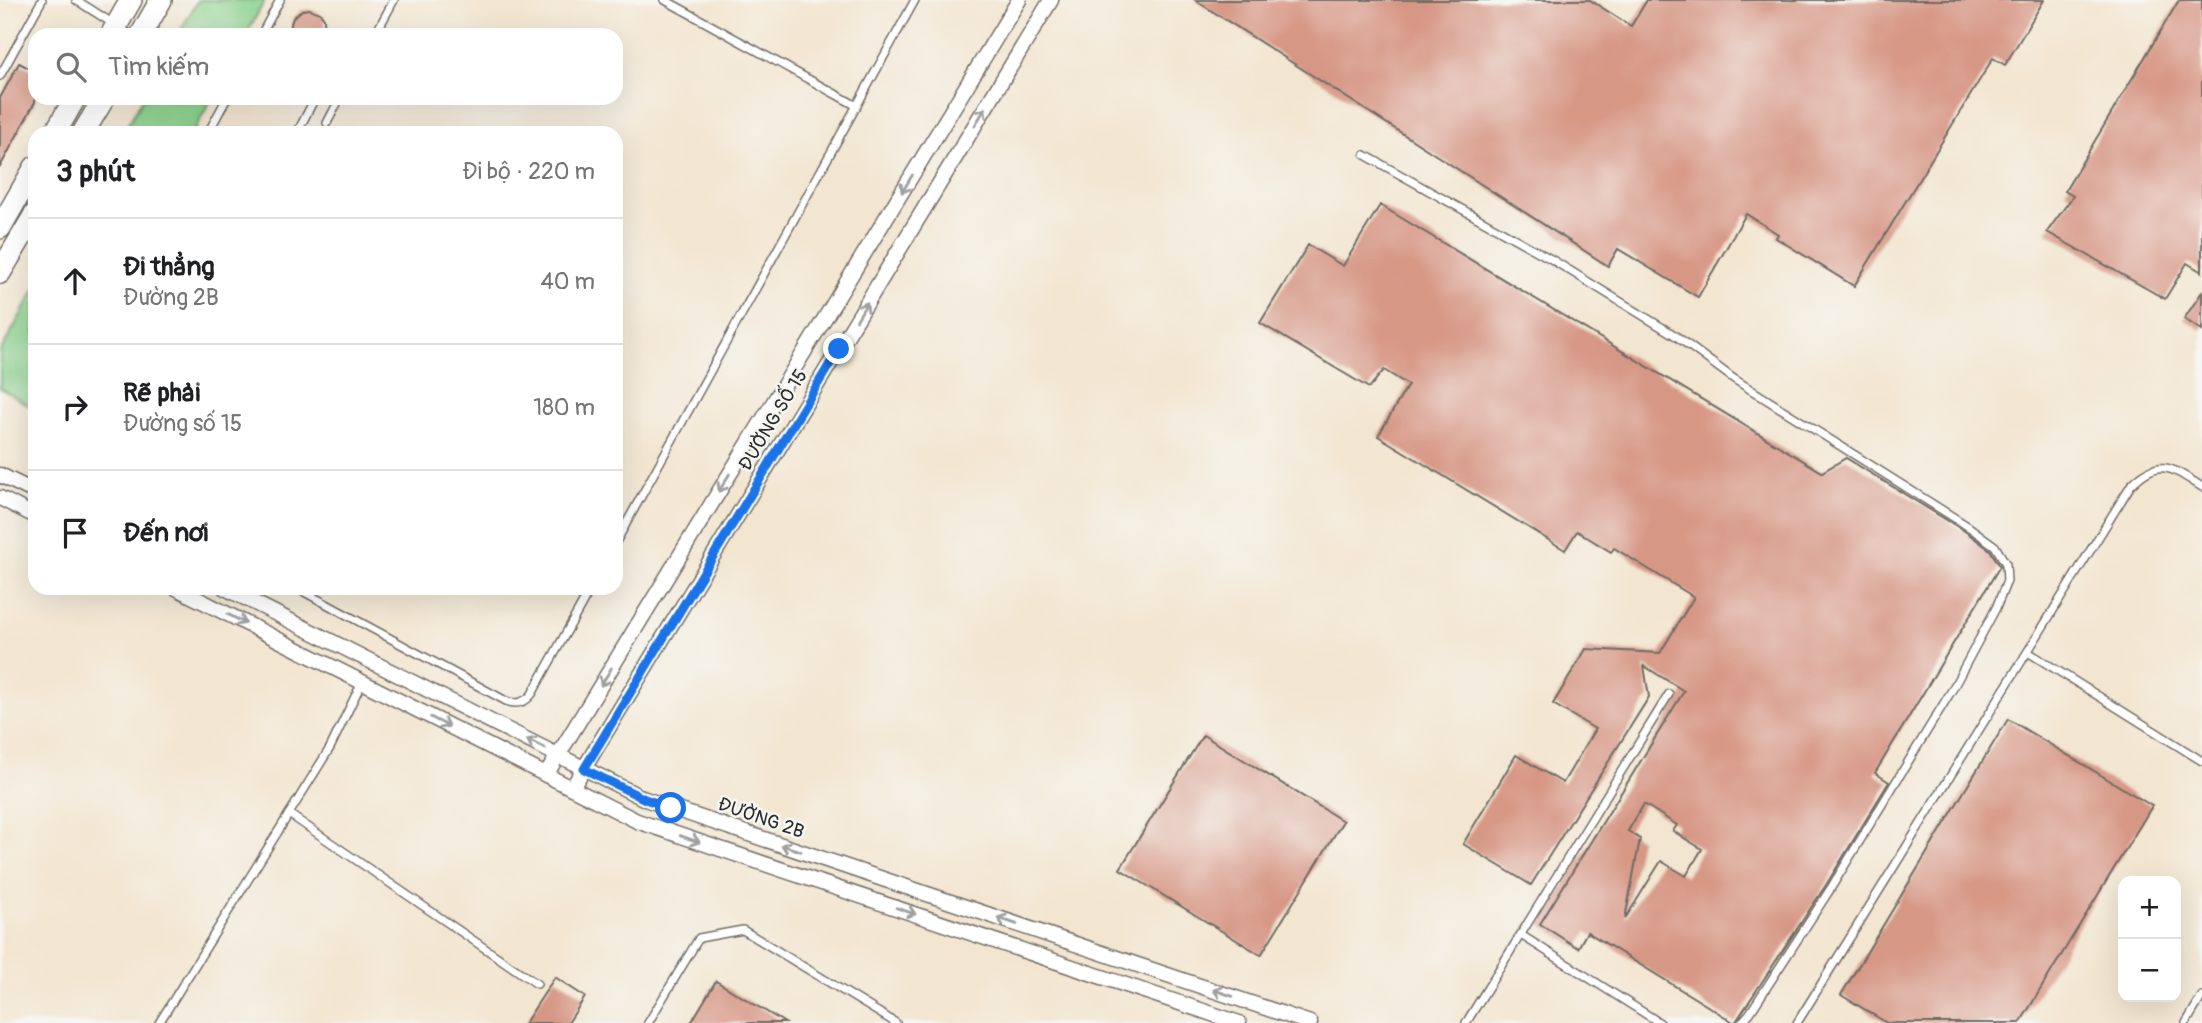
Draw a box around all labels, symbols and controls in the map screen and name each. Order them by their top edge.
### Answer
search box [28,28,623,105]
icon: search [52,48,90,86]
text: Tìm kiếm [108,51,209,83]
one-way arrow [974,107,988,127]
text: 3 phút [56,153,135,190]
text: Đi bộ · 220 m [462,157,595,186]
one-way arrow [899,173,913,193]
text: Đi thẳng [123,251,215,283]
icon: ahead [56,262,94,300]
text: 40 m [541,267,595,296]
text: Đường 2B [123,283,219,312]
one-way arrow [855,302,869,322]
route end [823,333,854,364]
street label: ĐƯỜNG SỐ 15 [732,364,813,475]
text: Rẽ phải [123,377,200,409]
icon: right [56,388,94,426]
text: 180 m [533,393,595,422]
text: Đường số 15 [123,409,242,438]
one-way arrow [717,472,731,492]
icon: arrive [56,514,94,552]
text: Đến nơi [123,517,208,549]
one-way arrow [226,612,247,626]
one-way arrow [599,666,613,686]
one-way arrow [429,715,450,729]
one-way arrow [526,737,547,751]
route start [655,792,686,823]
street label: ĐƯỜNG 2B [715,792,807,844]
one-way arrow [679,833,701,846]
one-way arrow [781,841,803,854]
map controls [2118,876,2181,1002]
button: + [2118,876,2181,939]
one-way arrow [894,906,916,918]
one-way arrow [996,914,1018,926]
button: − [2118,939,2181,1002]
one-way arrow [1212,986,1234,999]

